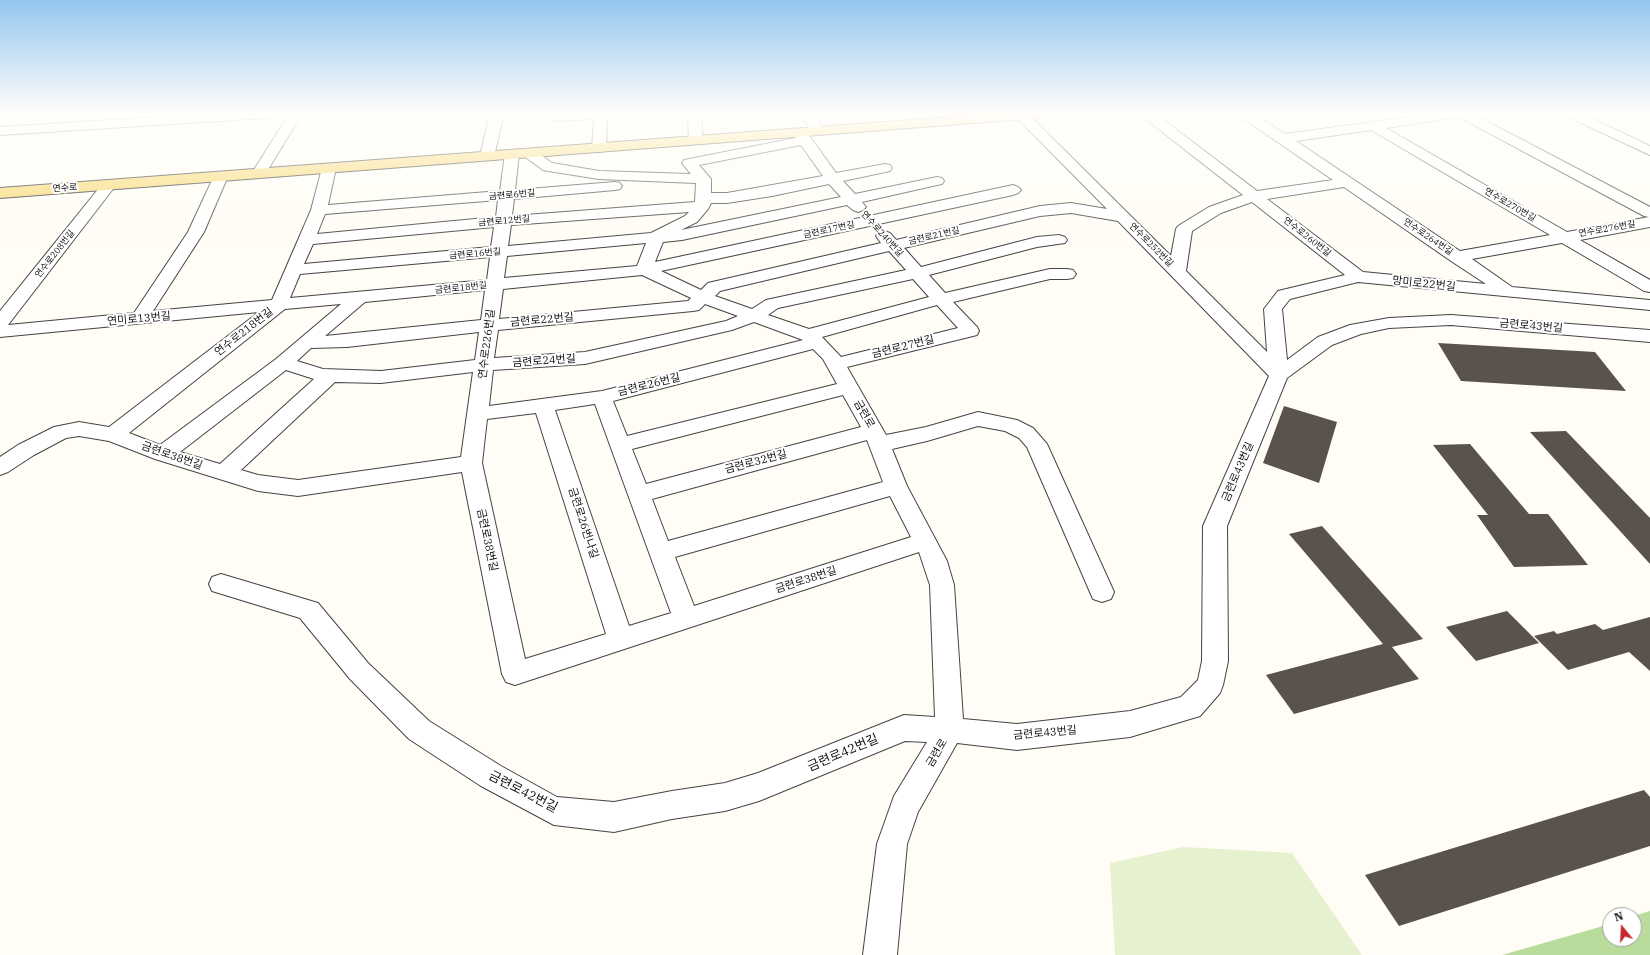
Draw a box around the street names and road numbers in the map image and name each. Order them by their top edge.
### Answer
street label: 연수로 [52,182,78,194]
street label: 연수로270번길 [1482,186,1538,224]
street label: 금련로6번길 [488,188,536,202]
street label: 연수로240번길 [859,209,905,259]
street label: 금련로12번길 [478,213,530,229]
street label: 연수로260번길 [1281,215,1333,259]
street label: 연수로264번길 [1401,216,1455,258]
street label: 금련로17번길 [802,219,856,241]
street label: 연수로276번길 [1578,219,1636,239]
street label: 연수로252번길 [1127,221,1175,269]
street label: 금련로21번길 [907,225,961,247]
street label: 연수로208번길 [33,228,77,280]
street label: 금련로16번길 [449,246,501,262]
street label: 망미로22번길 [1392,274,1456,294]
street label: 금련로18번길 [434,280,488,296]
street label: 연수로218번길 [212,305,276,359]
street label: 연수로226번길 [476,308,498,380]
street label: 연미로13번길 [107,310,171,328]
street label: 금련로22번길 [510,311,574,329]
street label: 금련로43번길 [1499,317,1563,335]
street label: 금련로27번길 [870,333,936,361]
street label: 금련로24번길 [512,352,576,370]
street label: 금련로26번길 [616,371,682,399]
street label: 금련로 [851,398,877,430]
street label: 금련로38번길 [140,439,204,473]
street label: 금련로43번길 [1219,440,1257,504]
street label: 금련로32번길 [723,447,789,477]
street label: 금련로26번나길 [565,486,601,560]
street label: 금련로38번길 [474,507,500,573]
street label: 금련로38번길 [774,564,838,596]
street label: 금련로43번길 [1013,724,1077,742]
street label: 금련로42번길 [805,731,881,775]
street label: 금련로 [924,737,950,769]
street label: 금련로42번길 [486,768,560,816]

